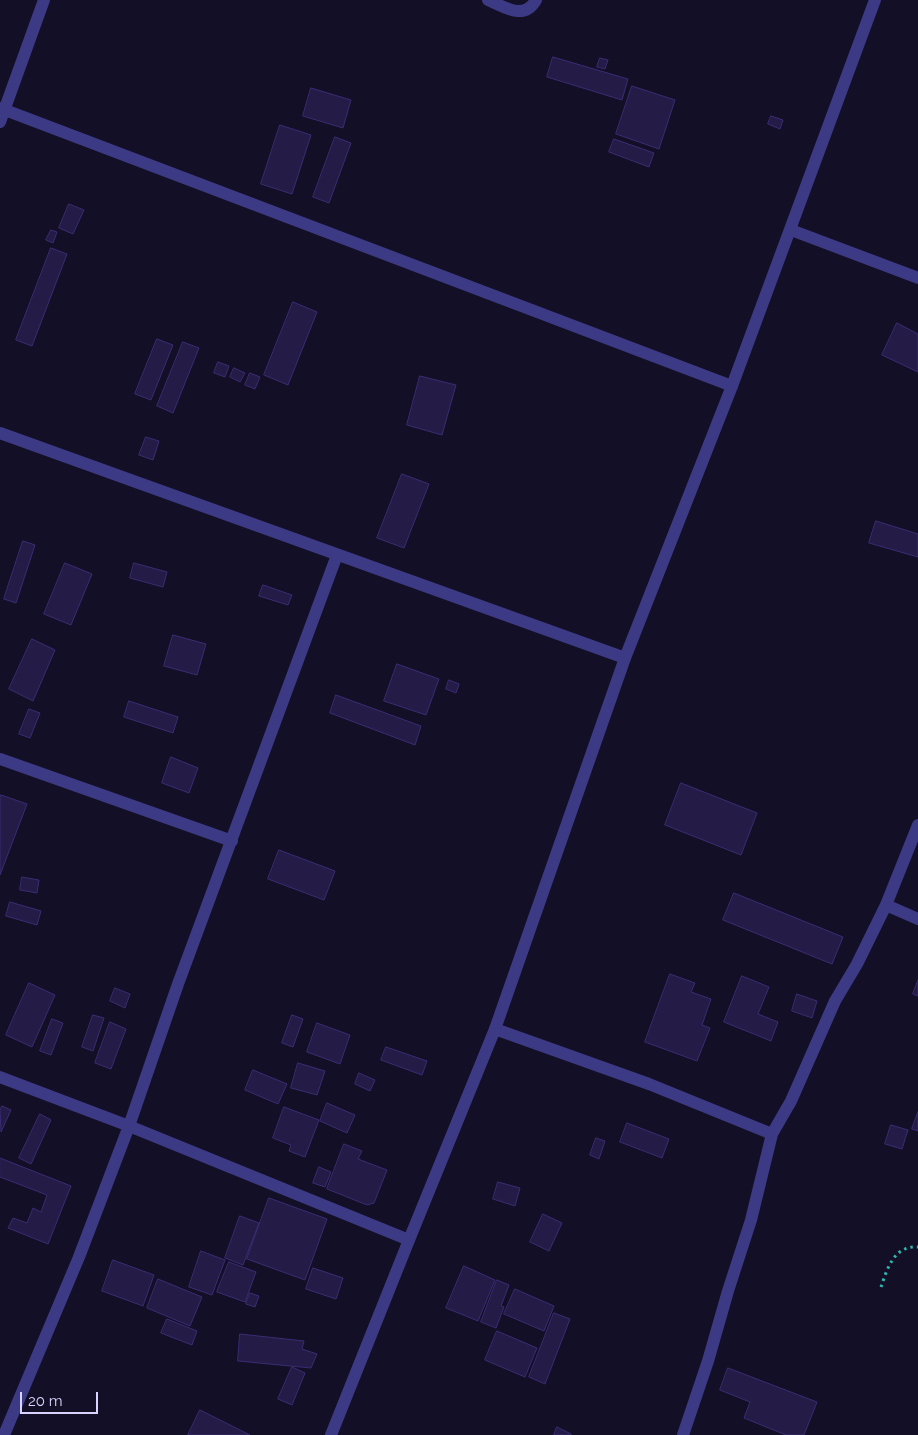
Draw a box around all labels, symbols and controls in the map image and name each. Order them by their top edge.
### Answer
scale bar [22,1382,100,1414]
text: 20 m [28,1392,63,1410]

